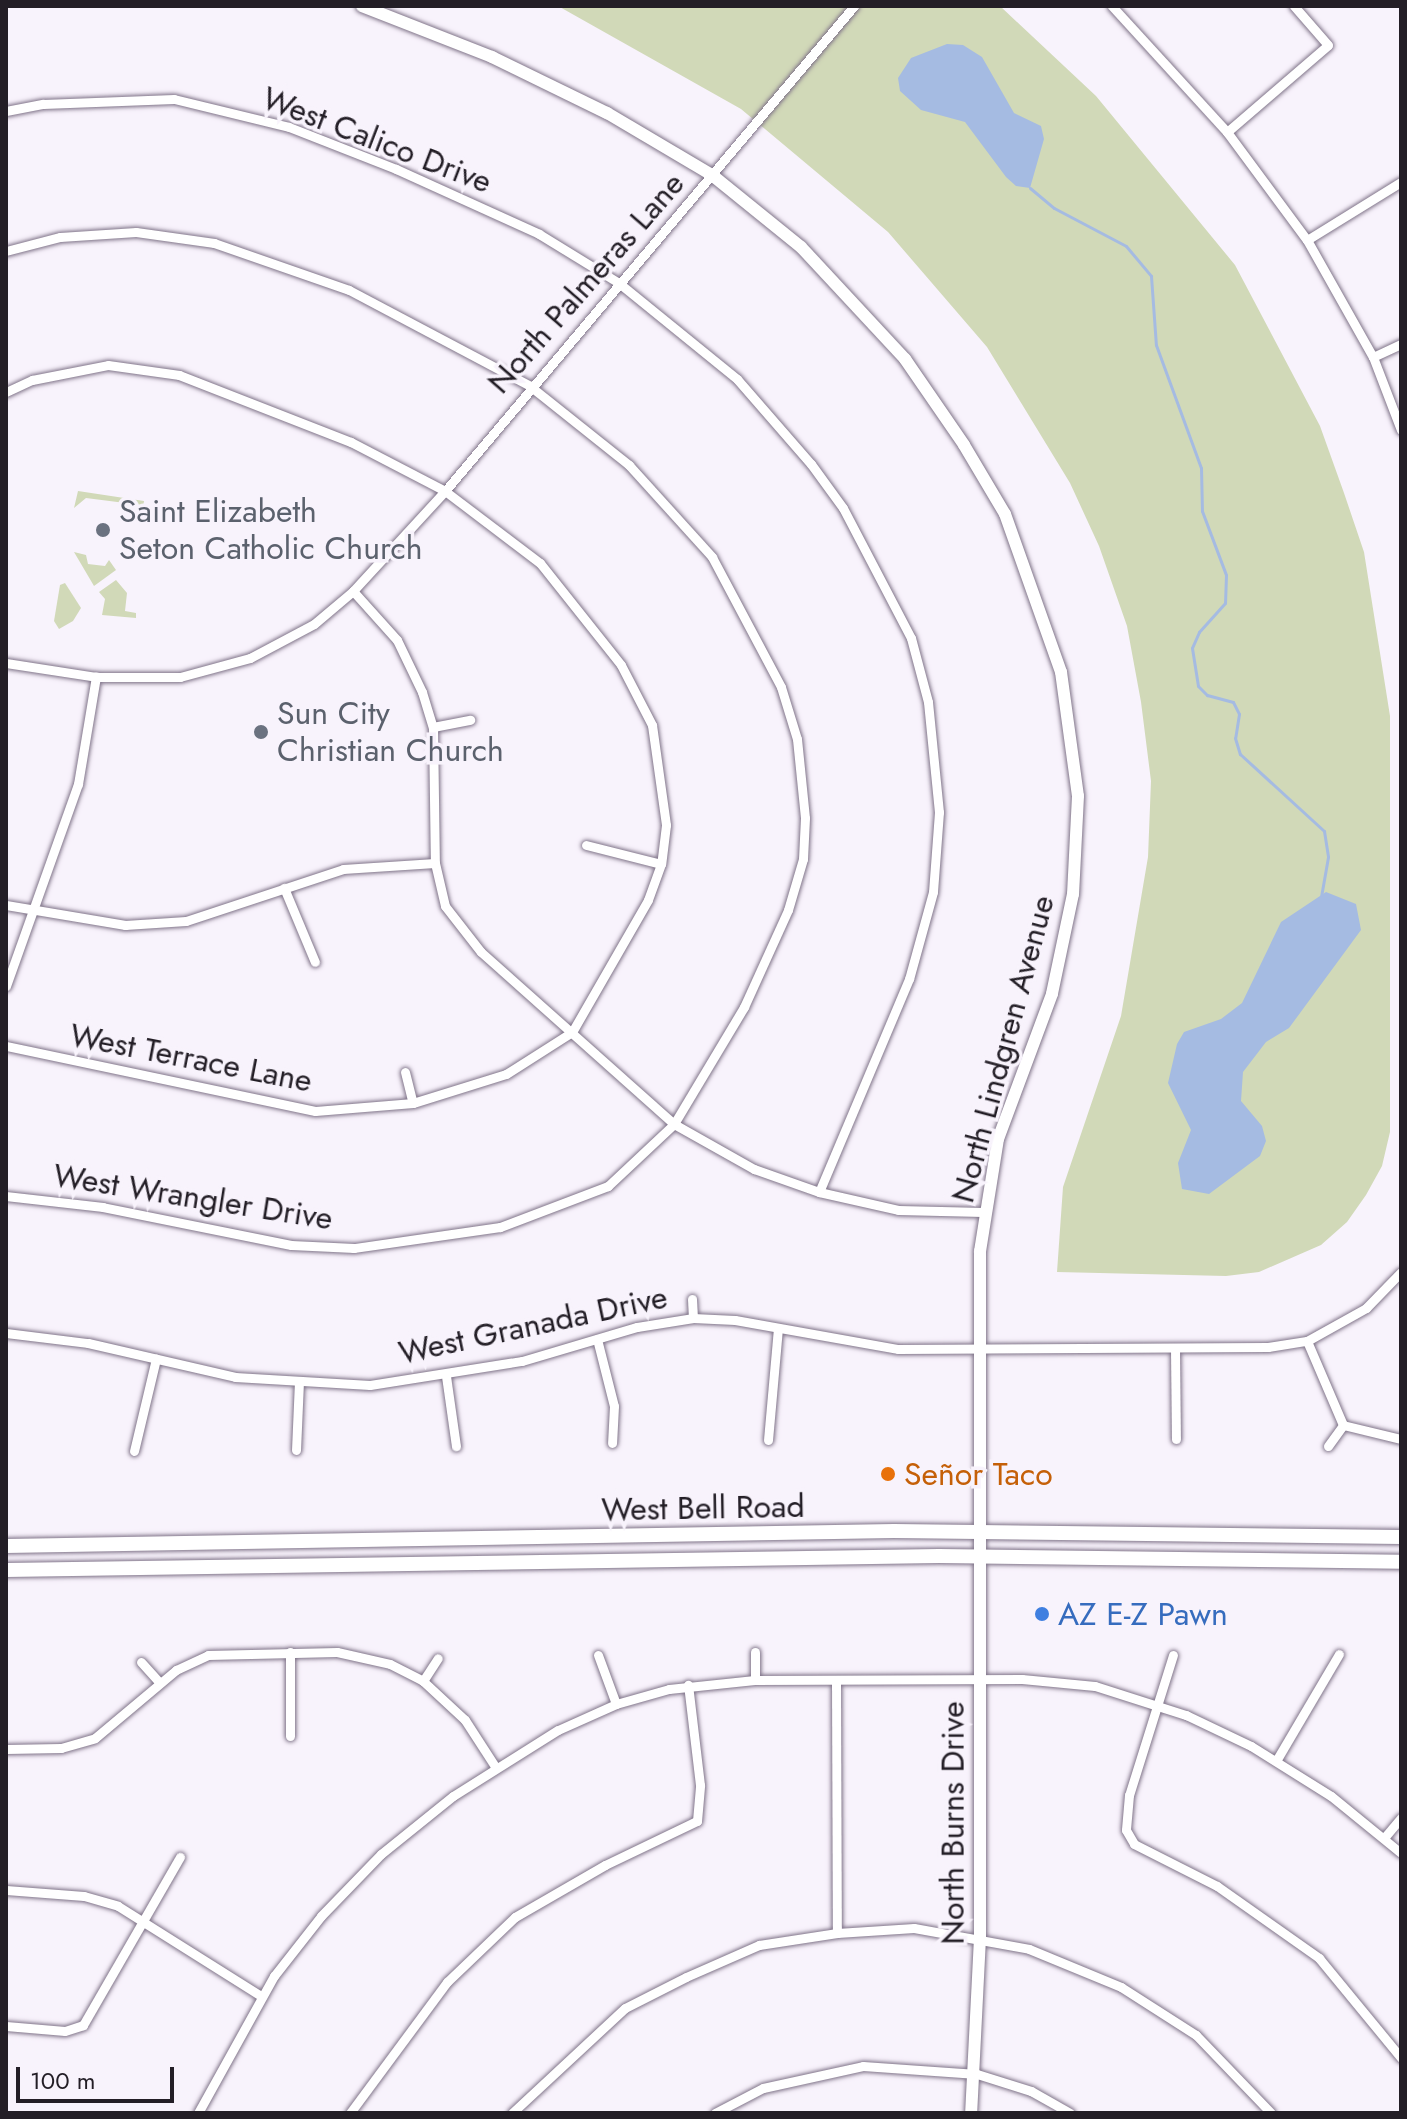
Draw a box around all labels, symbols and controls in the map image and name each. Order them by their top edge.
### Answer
street label: West Calico Drive [257,79,497,201]
street label: North Palmeras Lane [480,165,692,401]
place label: Saint Elizabeth Seton Catholic Church [119,493,423,568]
marker: Saint Elizabeth Seton Catholic Church [94,521,112,539]
place label: Sun City Christian Church [277,695,504,770]
marker: Sun City Christian Church [252,723,270,741]
street label: North Lindgren Avenue [944,891,1062,1207]
street label: West Terrace Lane [67,1016,315,1100]
street label: West Wrangler Drive [51,1156,335,1238]
street label: West Granada Drive [395,1278,671,1372]
place label: Señor Taco [904,1455,1053,1493]
marker: Señor Taco [879,1465,897,1483]
street label: West Bell Road [601,1487,805,1529]
place label: AZ E-Z Pawn [1058,1595,1228,1633]
marker: AZ E-Z Pawn [1033,1605,1051,1623]
street label: North Burns Drive [934,1701,972,1945]
scale bar [20,2051,178,2101]
text: 100 m [30,2063,96,2098]

